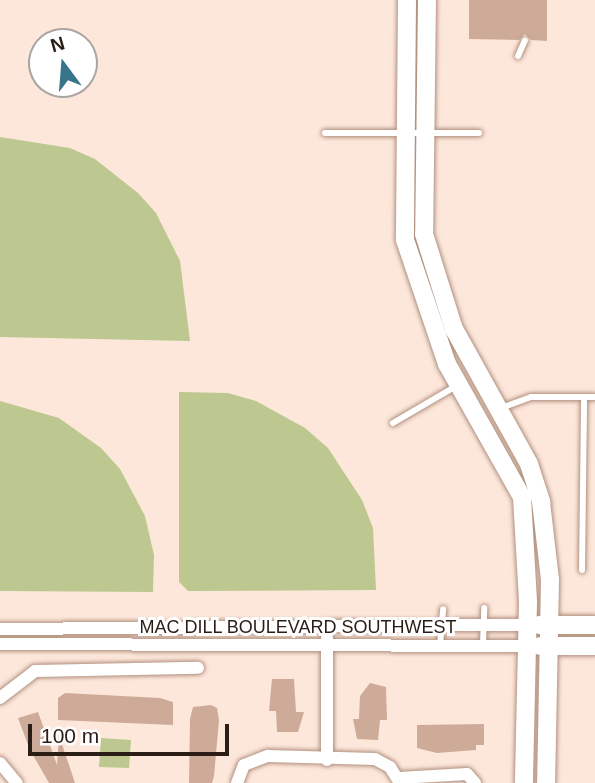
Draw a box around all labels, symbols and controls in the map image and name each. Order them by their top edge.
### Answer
north arrow [28,28,98,98]
text: N [48,32,67,56]
street label: MAC DILL BOULEVARD SOUTHWEST [139,616,457,638]
scale bar [32,710,233,754]
text: 100 m [41,724,99,747]

